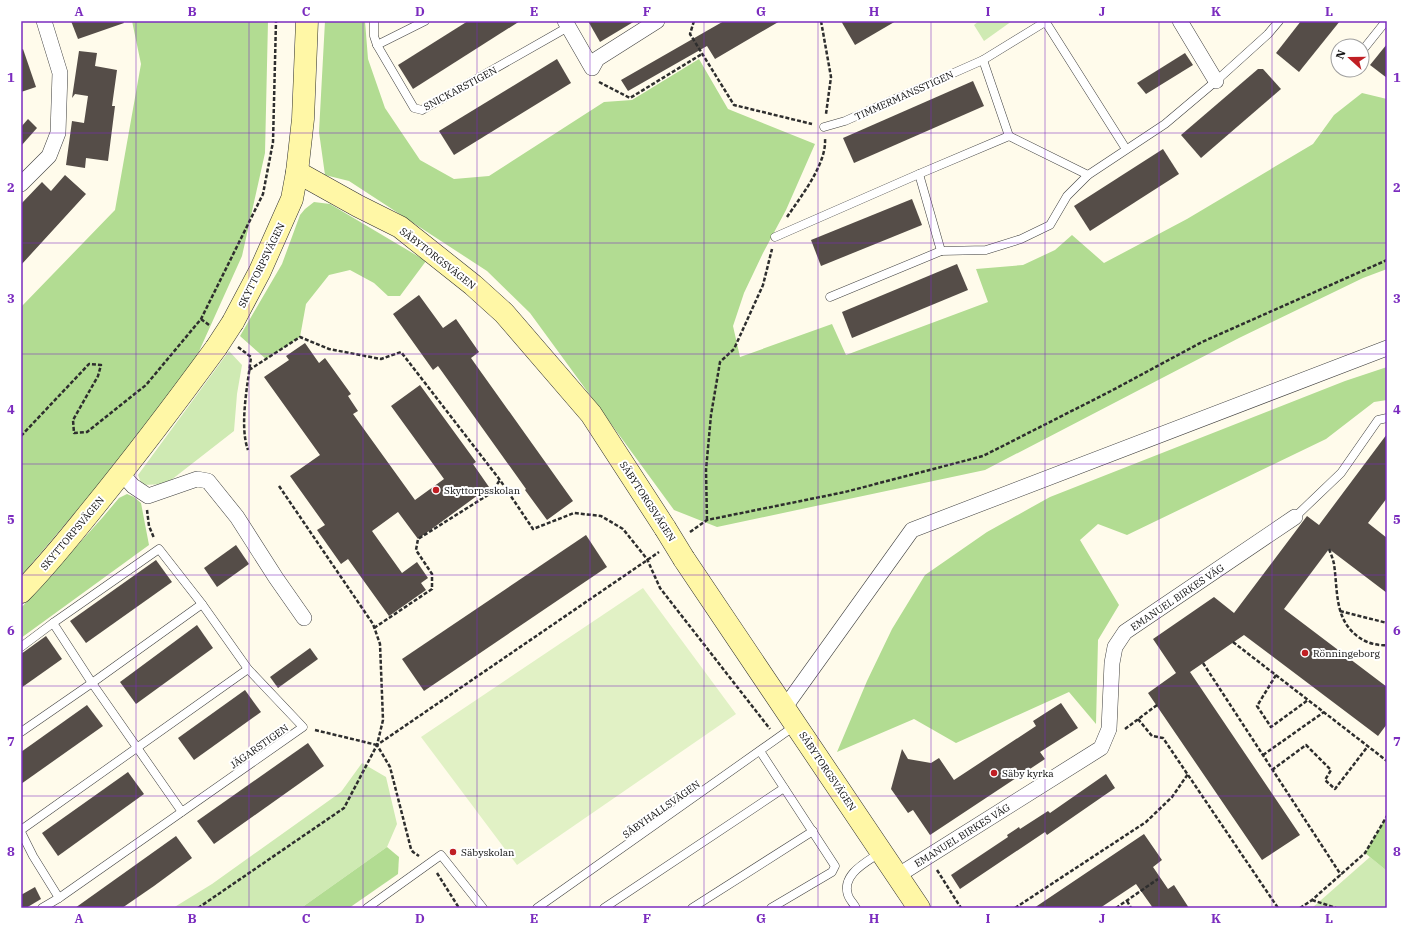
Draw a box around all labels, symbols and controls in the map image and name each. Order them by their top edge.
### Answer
text: A [74,3,84,20]
text: B [187,3,197,20]
text: C [302,3,311,20]
text: D [415,3,425,20]
text: E [530,3,538,20]
text: F [643,3,651,20]
text: G [756,3,766,20]
text: H [869,3,880,20]
text: I [986,3,991,20]
text: J [1099,3,1106,20]
text: K [1211,3,1221,20]
text: L [1325,3,1333,20]
north arrow [1330,38,1370,78]
text: N [1333,48,1349,61]
street label: SNICKARSTIGEN [421,63,499,113]
street label: TIMMERMANSSTIGEN [853,68,956,123]
text: 1 [7,69,15,86]
text: 1 [1393,69,1401,86]
text: 2 [7,179,15,196]
text: 2 [1393,179,1401,196]
street label: SKYTTORPSVÄGEN [235,220,288,310]
street label: SÄBYTORGSVÄGEN [397,225,478,292]
text: 3 [7,290,15,307]
text: 3 [1393,290,1401,307]
text: 4 [7,401,15,418]
text: 4 [1393,401,1401,418]
street label: SÄBYTORGSVÄGEN [617,459,678,544]
place label: Skyttorpsskolan [444,484,521,497]
marker: Skyttorpsskolan [431,485,441,495]
street label: SKYTTORPSVÄGEN [38,493,107,573]
text: 5 [7,511,15,528]
text: 5 [1393,511,1401,528]
street label: EMANUEL BIRKES VÄG [1128,561,1227,634]
text: 6 [7,622,15,639]
text: 6 [1393,622,1401,639]
place label: Rönningeborg [1313,647,1380,660]
marker: Rönningeborg [1300,648,1310,658]
street label: JÄGARSTIGEN [227,721,291,771]
street label: SÄBYTORGSVÄGEN [796,729,859,814]
text: 7 [7,733,15,750]
text: 7 [1393,733,1401,750]
place label: Säby kyrka [1002,767,1054,780]
marker: Säby kyrka [989,768,999,778]
street label: SÄBYHALLSVÄGEN [620,778,703,841]
street label: EMANUEL BIRKES VÄG [912,801,1012,870]
text: 8 [7,843,15,860]
text: 8 [1393,843,1401,860]
place label: Säbyskolan [461,846,515,859]
marker: Säbyskolan [448,847,458,857]
text: A [74,910,84,927]
text: B [187,910,197,927]
text: C [302,910,311,927]
text: D [415,910,425,927]
text: E [530,910,538,927]
text: F [643,910,651,927]
text: G [756,910,766,927]
text: H [869,910,880,927]
text: I [986,910,991,927]
text: J [1099,910,1106,927]
text: K [1211,910,1221,927]
text: L [1325,910,1333,927]

